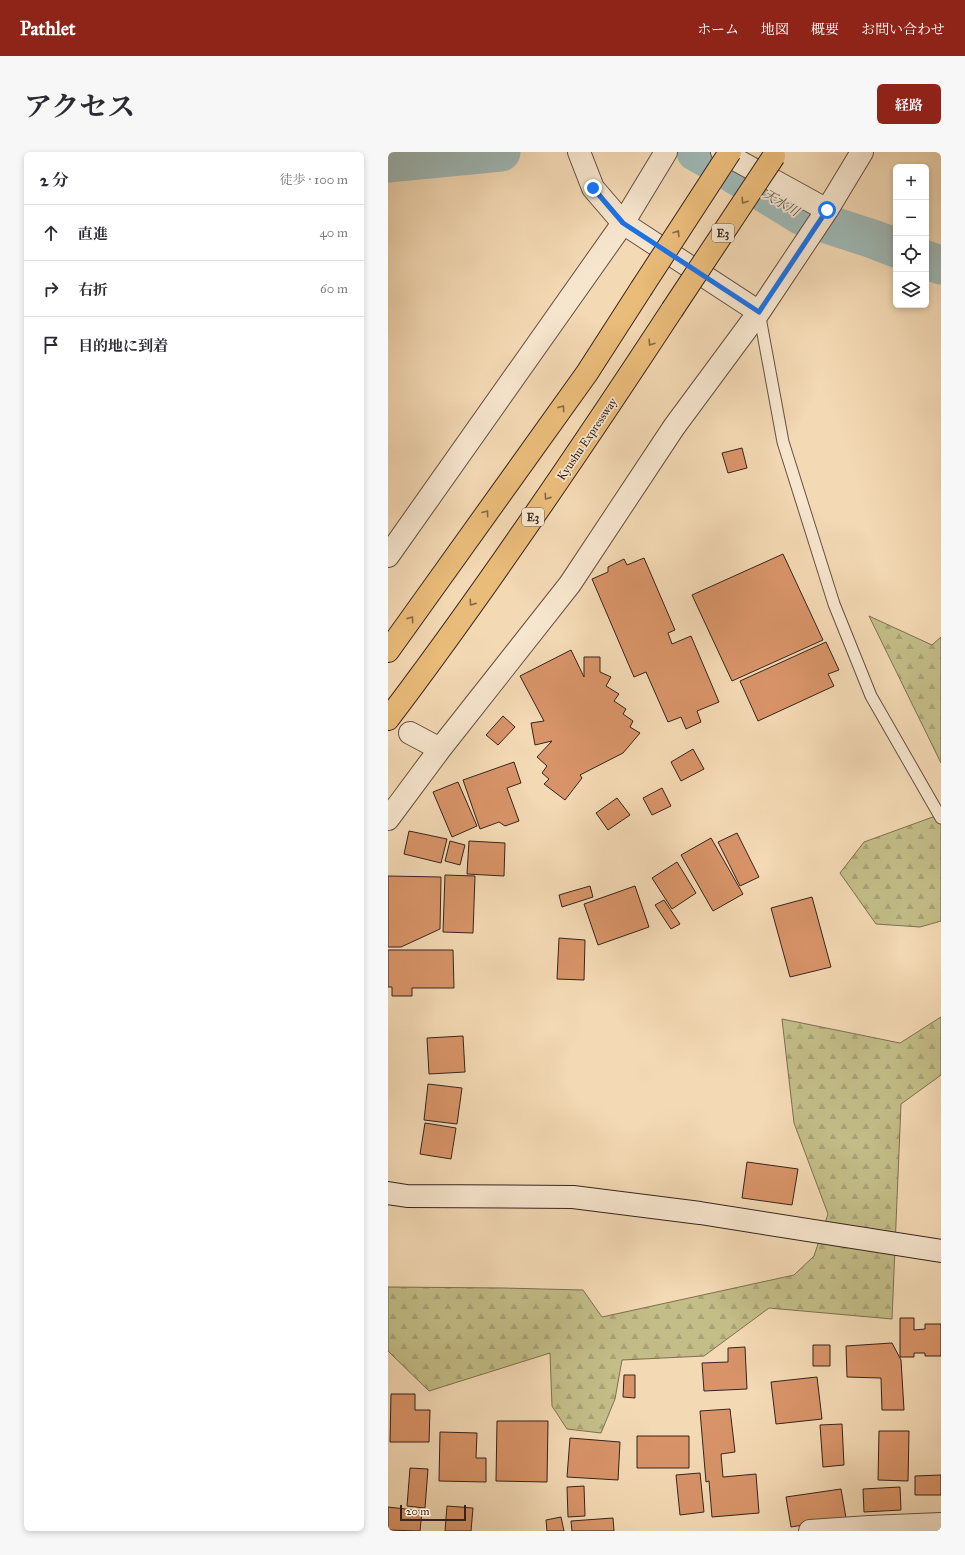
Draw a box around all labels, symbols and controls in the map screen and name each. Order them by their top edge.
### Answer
text: Pathlet [20,17,76,40]
text: ホーム [697,21,739,38]
text: 地図 [761,21,789,38]
text: 概要 [811,21,839,38]
text: お問い合わせ [861,21,945,38]
button: 経路 [877,84,941,124]
text: アクセス [24,89,135,124]
map controls [893,164,929,308]
button: + [893,164,929,200]
text: 2 分 [40,170,69,191]
text: 徒歩 · 100 m [280,172,348,188]
route end [584,179,602,197]
water label: 天水川 [760,186,804,221]
one-way arrow [742,196,749,203]
button: − [893,200,929,236]
route start [818,201,836,219]
icon: ahead [40,222,62,244]
road number: E3 [712,224,734,242]
text: 直進 [78,225,108,243]
text: 40 m [319,225,348,241]
one-way arrow [673,230,680,237]
button: locate [893,236,929,272]
button: layers [893,272,929,308]
icon: right [40,278,62,300]
text: 右折 [78,281,108,299]
text: 60 m [320,281,348,297]
icon: arrive [40,334,62,356]
text: 目的地に到着 [78,337,168,355]
one-way arrow [649,338,656,345]
street label: Kyushu Expressway [554,395,620,483]
one-way arrow [557,405,564,412]
one-way arrow [544,493,552,500]
road number: E3 [522,508,544,526]
one-way arrow [481,511,488,518]
one-way arrow [470,599,477,606]
one-way arrow [406,616,414,623]
scale bar [400,1503,466,1522]
text: 20 m [406,1505,429,1518]

